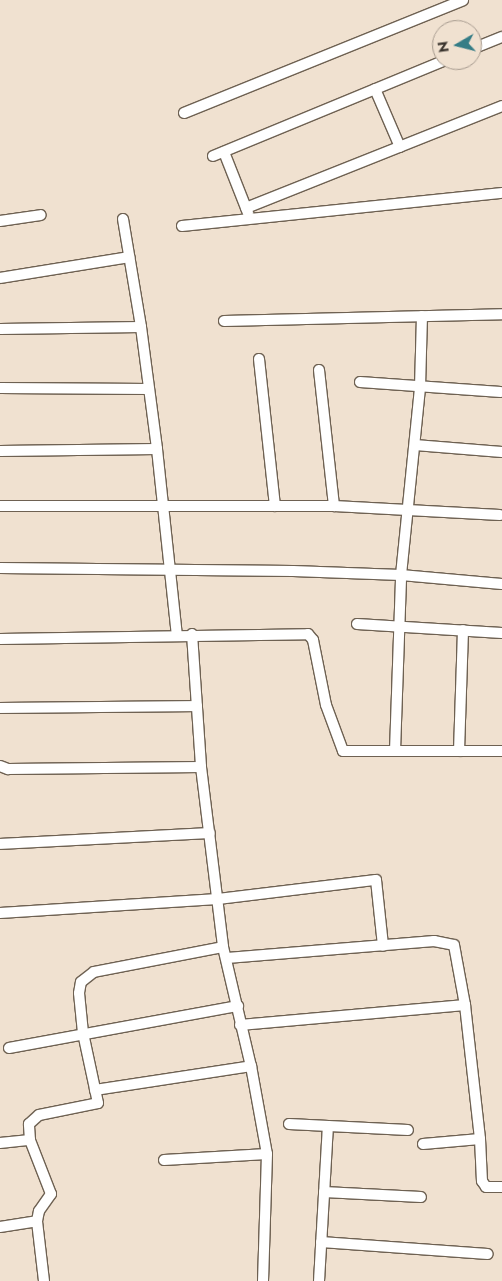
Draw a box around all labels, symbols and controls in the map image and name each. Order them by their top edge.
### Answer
north arrow [432,20,482,70]
text: N [432,40,454,54]

